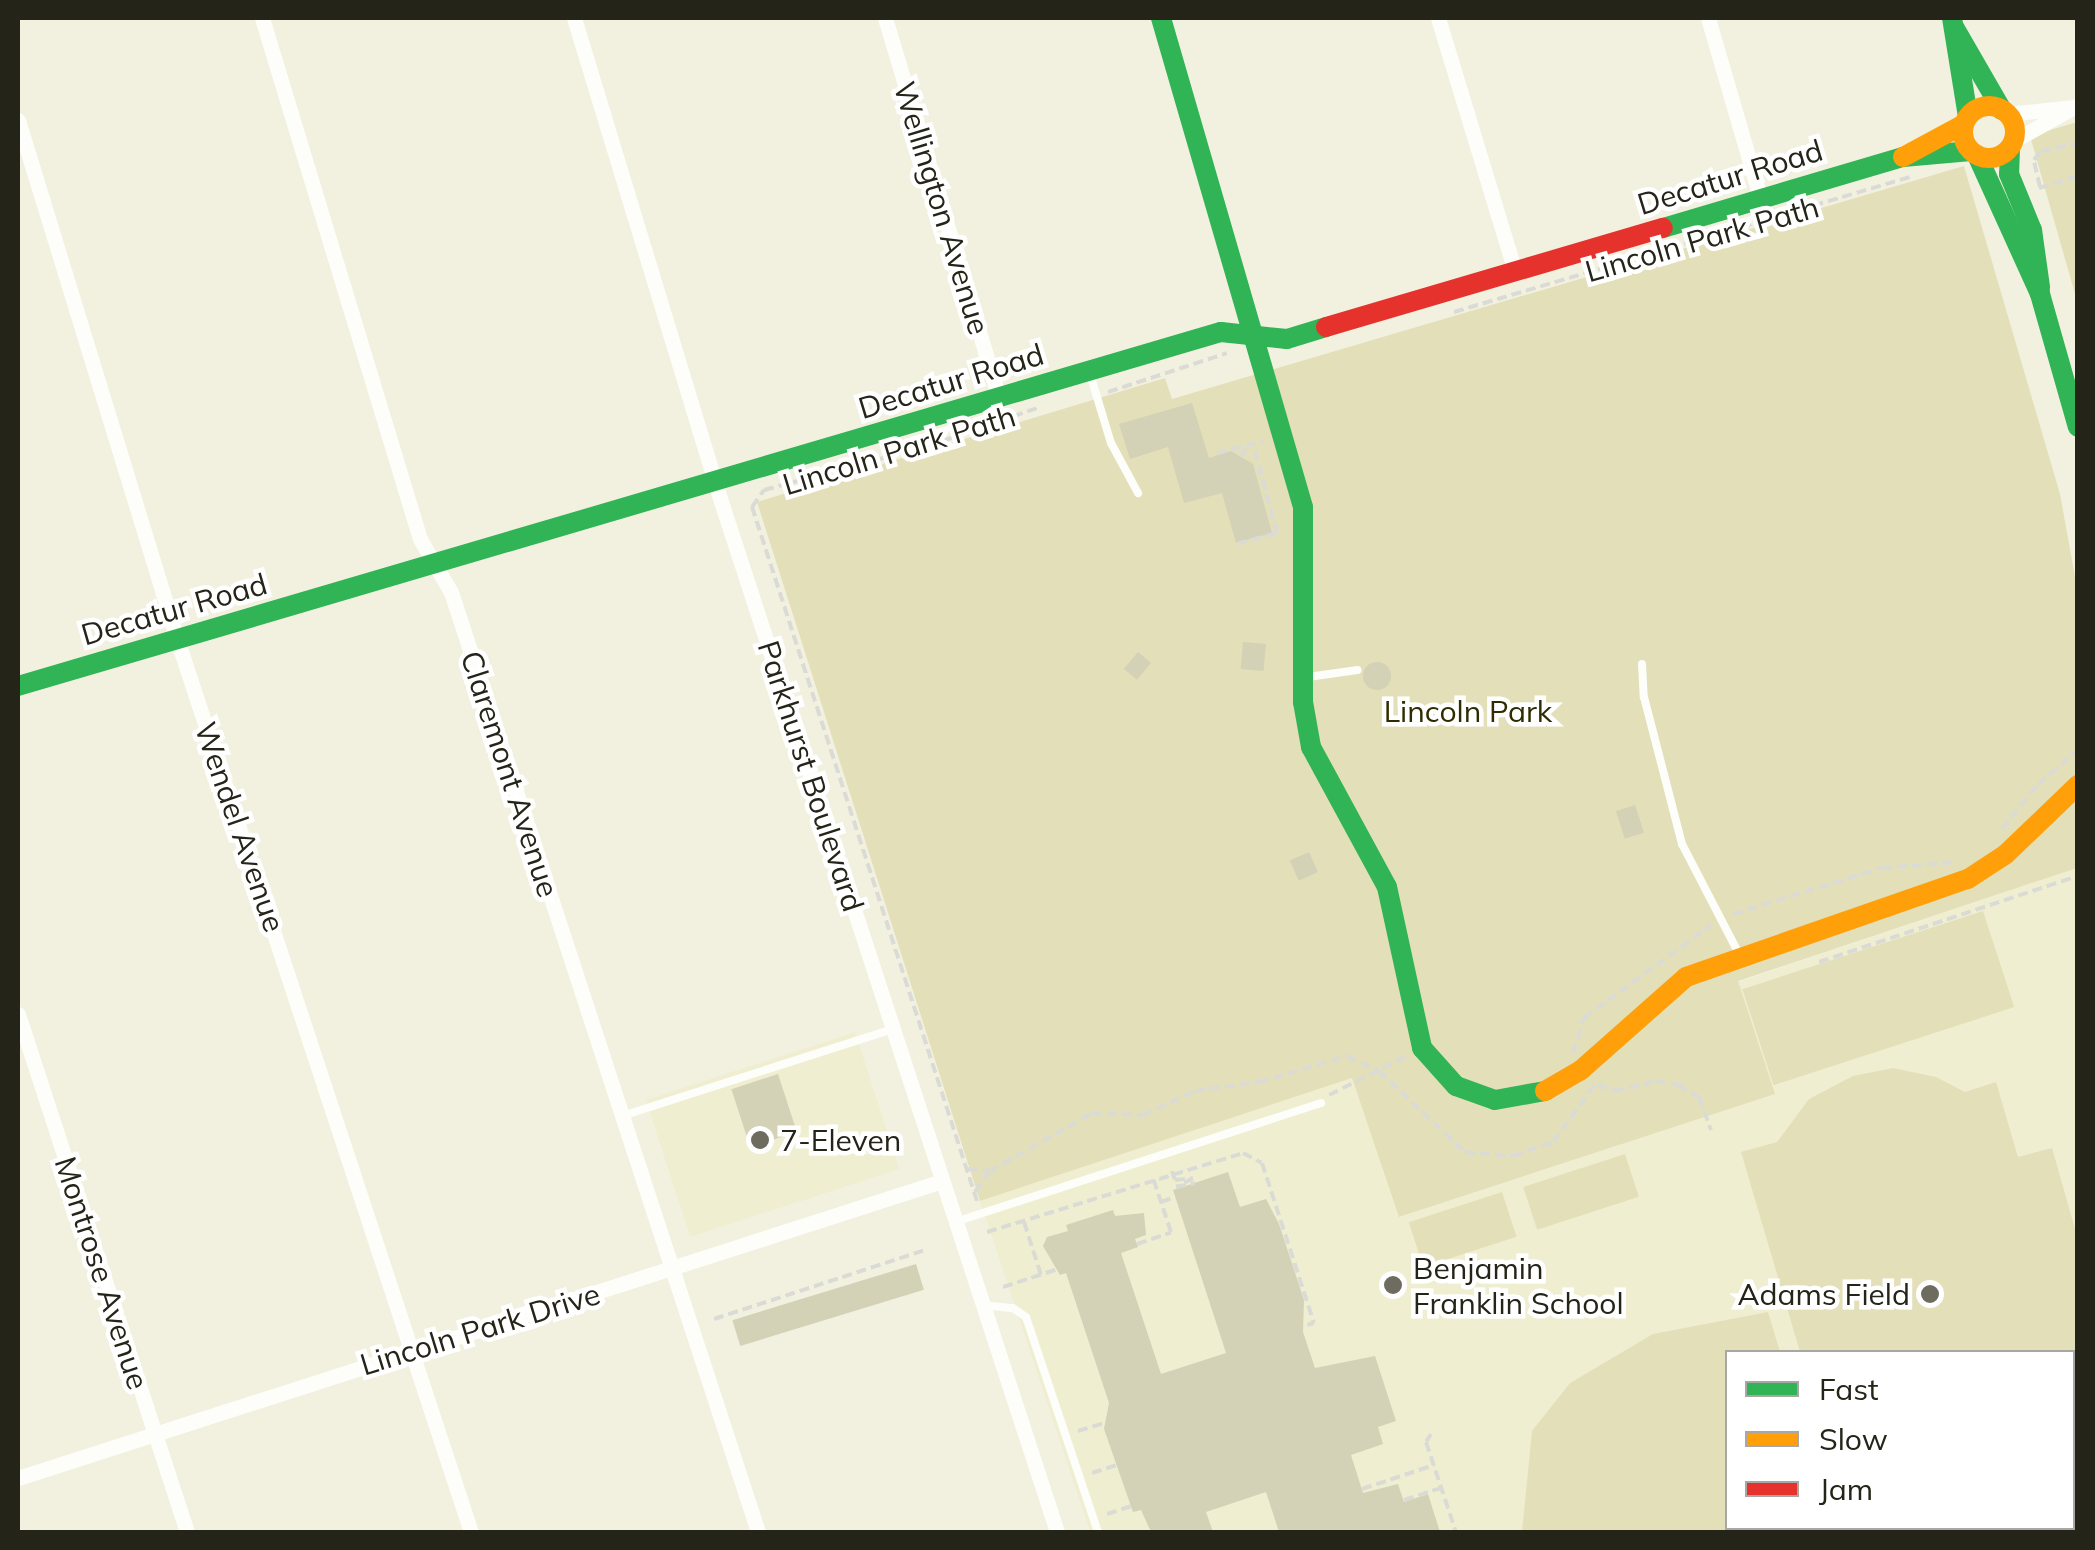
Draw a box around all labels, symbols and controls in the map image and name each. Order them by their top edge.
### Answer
street label: Wellington Avenue [886,77,998,339]
street label: Decatur Road [1633,132,1827,222]
street label: Lincoln Park Path [1581,188,1823,290]
street label: Decatur Road [854,336,1048,426]
street label: Lincoln Park Path [778,398,1020,502]
street label: Decatur Road [77,565,271,653]
street label: Parkhurst Boulevard [750,636,872,916]
street label: Claremont Avenue [453,646,567,902]
park label: Lincoln Park [1384,693,1552,729]
street label: Wendel Avenue [187,717,293,937]
place label: 7-Eleven [780,1122,901,1158]
marker: 7-Eleven [749,1129,771,1151]
street label: Montrose Avenue [47,1152,157,1394]
place label: Benjamin Franklin School [1413,1250,1624,1320]
marker: Benjamin Franklin School [1382,1274,1404,1296]
street label: Lincoln Park Drive [356,1275,604,1383]
place label: Adams Field [1738,1276,1910,1312]
marker: Adams Field [1919,1283,1941,1305]
legend [1725,1350,2075,1530]
text: Fast [1819,1370,1879,1408]
text: Slow [1819,1420,1888,1458]
text: Jam [1819,1470,1873,1508]

